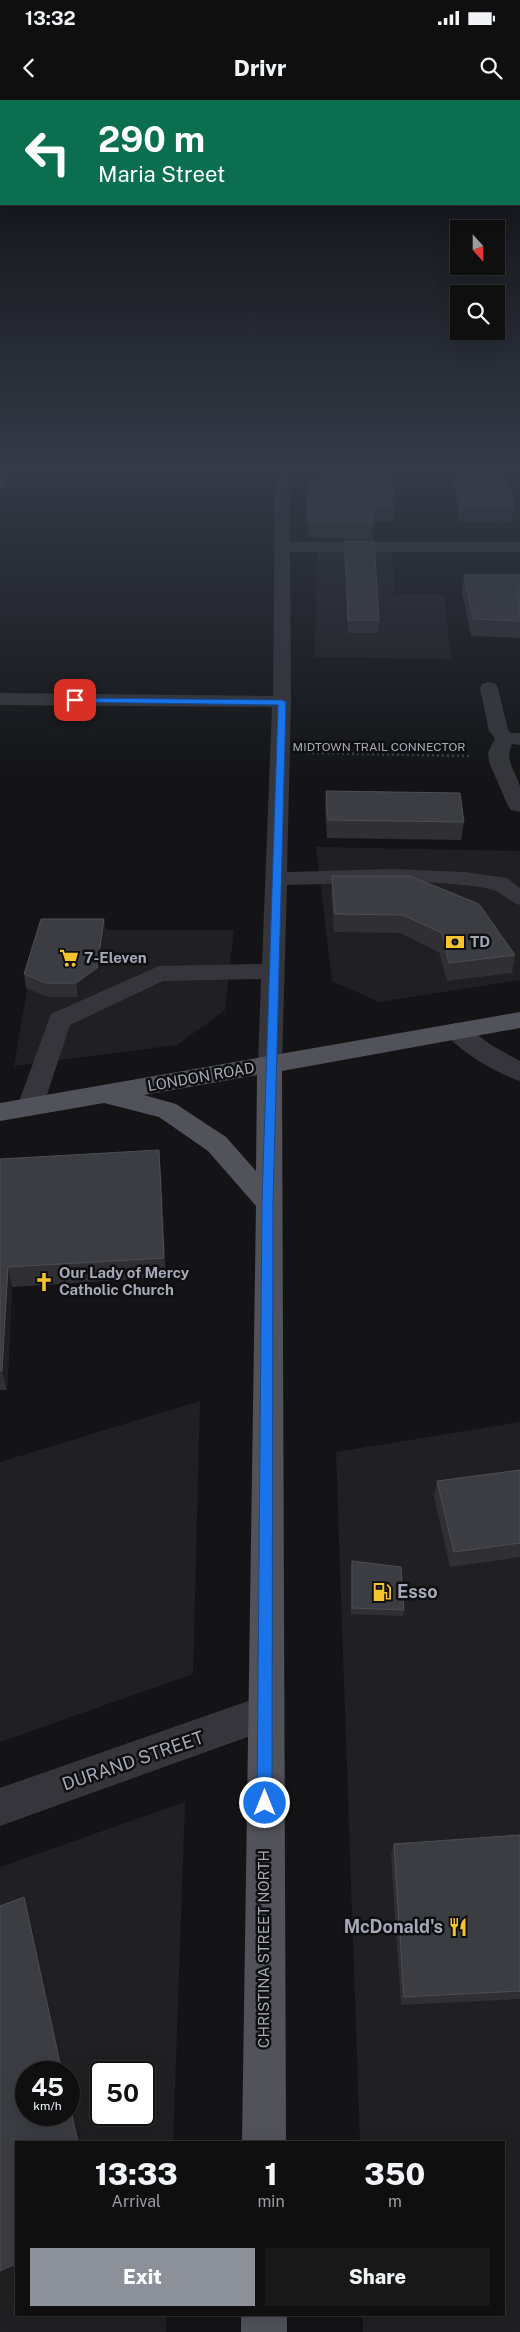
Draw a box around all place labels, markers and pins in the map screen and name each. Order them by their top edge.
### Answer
pin [54,679,96,721]
bank icon: TD [444,931,466,953]
place label: TD [470,933,490,950]
supermarket icon: 7-Eleven [58,947,80,969]
place label: 7-Eleven [84,949,147,966]
place label: Our Lady of Mercy Catholic Church [59,1264,190,1298]
church icon: Our Lady of Mercy Catholic Church [33,1271,55,1293]
fuel station icon: Esso [371,1581,393,1603]
place label: Esso [397,1581,438,1602]
place label: McDonald's [344,1916,443,1937]
restaurant icon: McDonald's [447,1916,469,1938]

